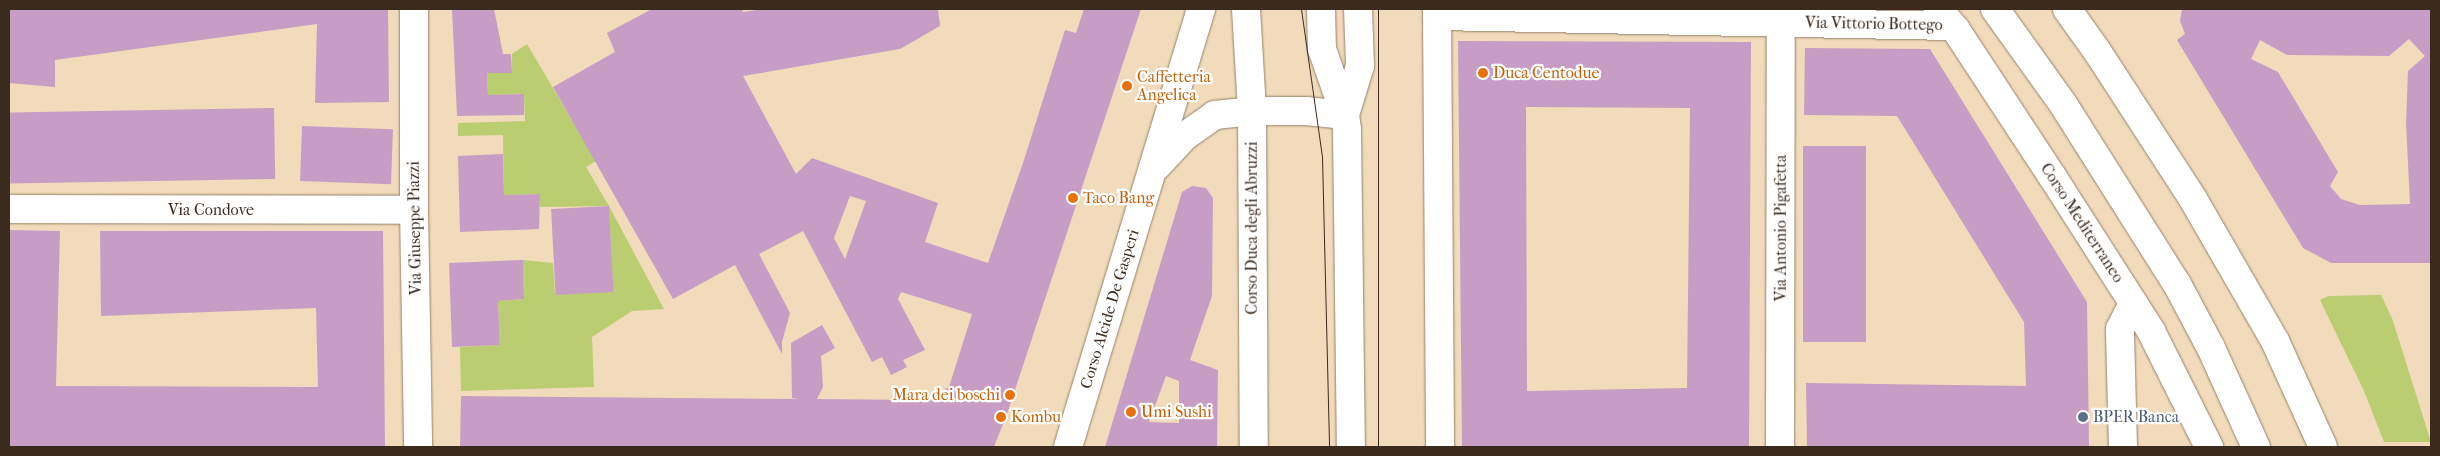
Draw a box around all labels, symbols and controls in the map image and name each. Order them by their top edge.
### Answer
street label: Via Vittorio Bottego [1805,13,1943,35]
place label: Duca Centodue [1493,63,1599,83]
place label: Caffetteria Angelica [1137,67,1211,105]
marker: Duca Centodue [1477,67,1489,79]
marker: Caffetteria Angelica [1121,80,1133,92]
street label: Corso Duca degli Abruzzi [1242,141,1262,315]
street label: Via Antonio Pigafetta [1771,155,1791,301]
street label: Corso Mediterraneo [2036,160,2128,286]
street label: Via Giuseppe Piazzi [404,161,426,295]
place label: Taco Bang [1083,188,1154,208]
marker: Taco Bang [1067,192,1079,204]
street label: Via Condove [168,200,254,220]
street label: Corso Alcide De Gasperi [1077,227,1143,391]
place label: Mara dei boschi [892,385,1000,405]
marker: Mara dei boschi [1004,389,1016,401]
place label: Umi Sushi [1141,402,1212,422]
marker: Umi Sushi [1125,406,1137,418]
place label: Kombu [1011,407,1061,427]
place label: BPER Banca [2093,407,2179,427]
marker: Kombu [995,411,1007,423]
marker: BPER Banca [2077,411,2089,423]

